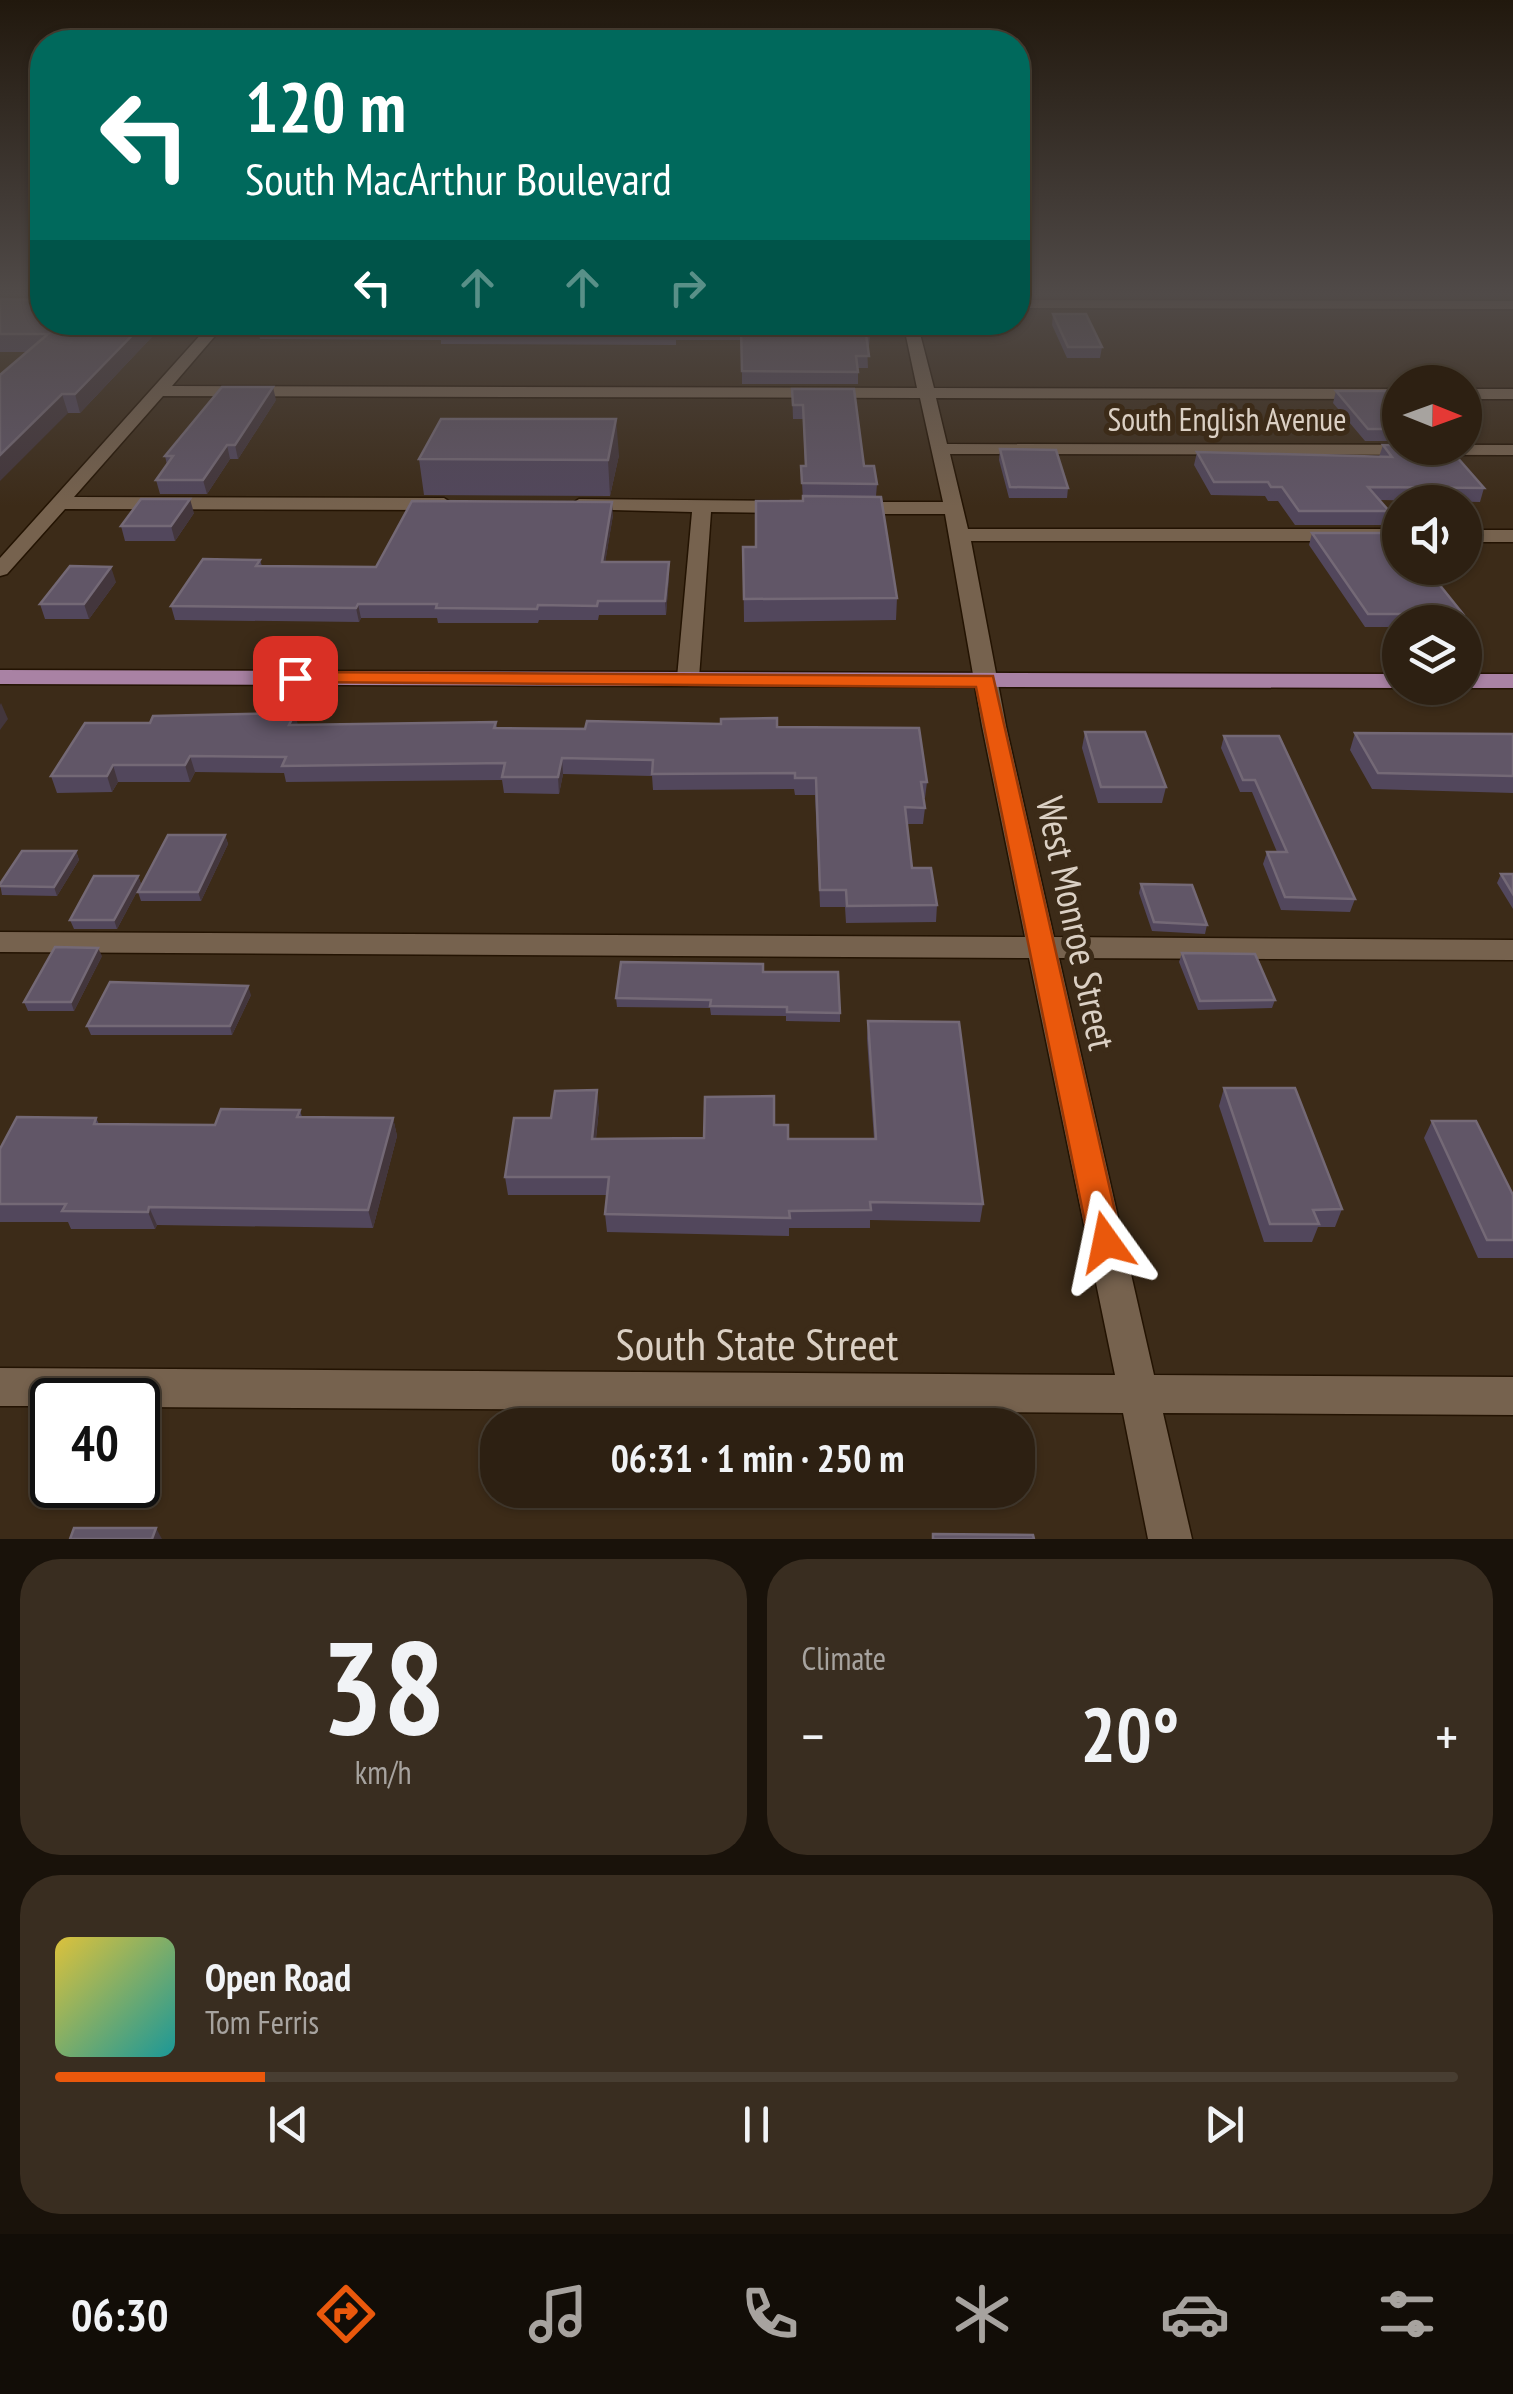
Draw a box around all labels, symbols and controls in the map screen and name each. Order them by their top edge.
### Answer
text: 120 m [245,61,406,151]
icon: left [80,70,210,200]
text: South MacArthur Boulevard [245,149,672,207]
icon: left [345,260,400,315]
icon: ahead [450,260,505,315]
icon: ahead [555,260,610,315]
icon: right [660,260,715,315]
north arrow [1382,365,1482,465]
map controls [1382,365,1482,705]
street label: South English Avenue [1108,398,1346,440]
button: sound [1382,485,1482,585]
button: layers [1382,605,1482,705]
pin [253,636,338,721]
icon: arrive [268,651,323,706]
street label: West Monroe Street [1026,792,1128,1055]
position arrow [1054,1190,1158,1294]
street label: South State Street [616,1314,899,1372]
speed limit sign: 40 [30,1378,160,1508]
text: 06:31 · 1 min · 250 m [611,1433,904,1482]
text: 38 [321,1602,445,1770]
text: Climate [802,1637,886,1679]
text: 20° [1080,1686,1179,1783]
text: − [802,1700,824,1771]
text: + [1435,1700,1458,1771]
text: km/h [355,1751,412,1793]
text: Open Road [205,1952,351,2001]
text: Tom Ferris [205,2001,319,2043]
icon: previous [261,2097,316,2152]
icon: pause [729,2097,784,2152]
icon: next [1197,2097,1252,2152]
icon: directions [311,2279,381,2349]
icon: music [523,2279,593,2349]
icon: phone [735,2279,805,2349]
icon: climate [947,2279,1017,2349]
icon: car [1160,2279,1230,2349]
icon: filters [1372,2279,1442,2349]
text: 06:30 [71,2285,168,2343]

